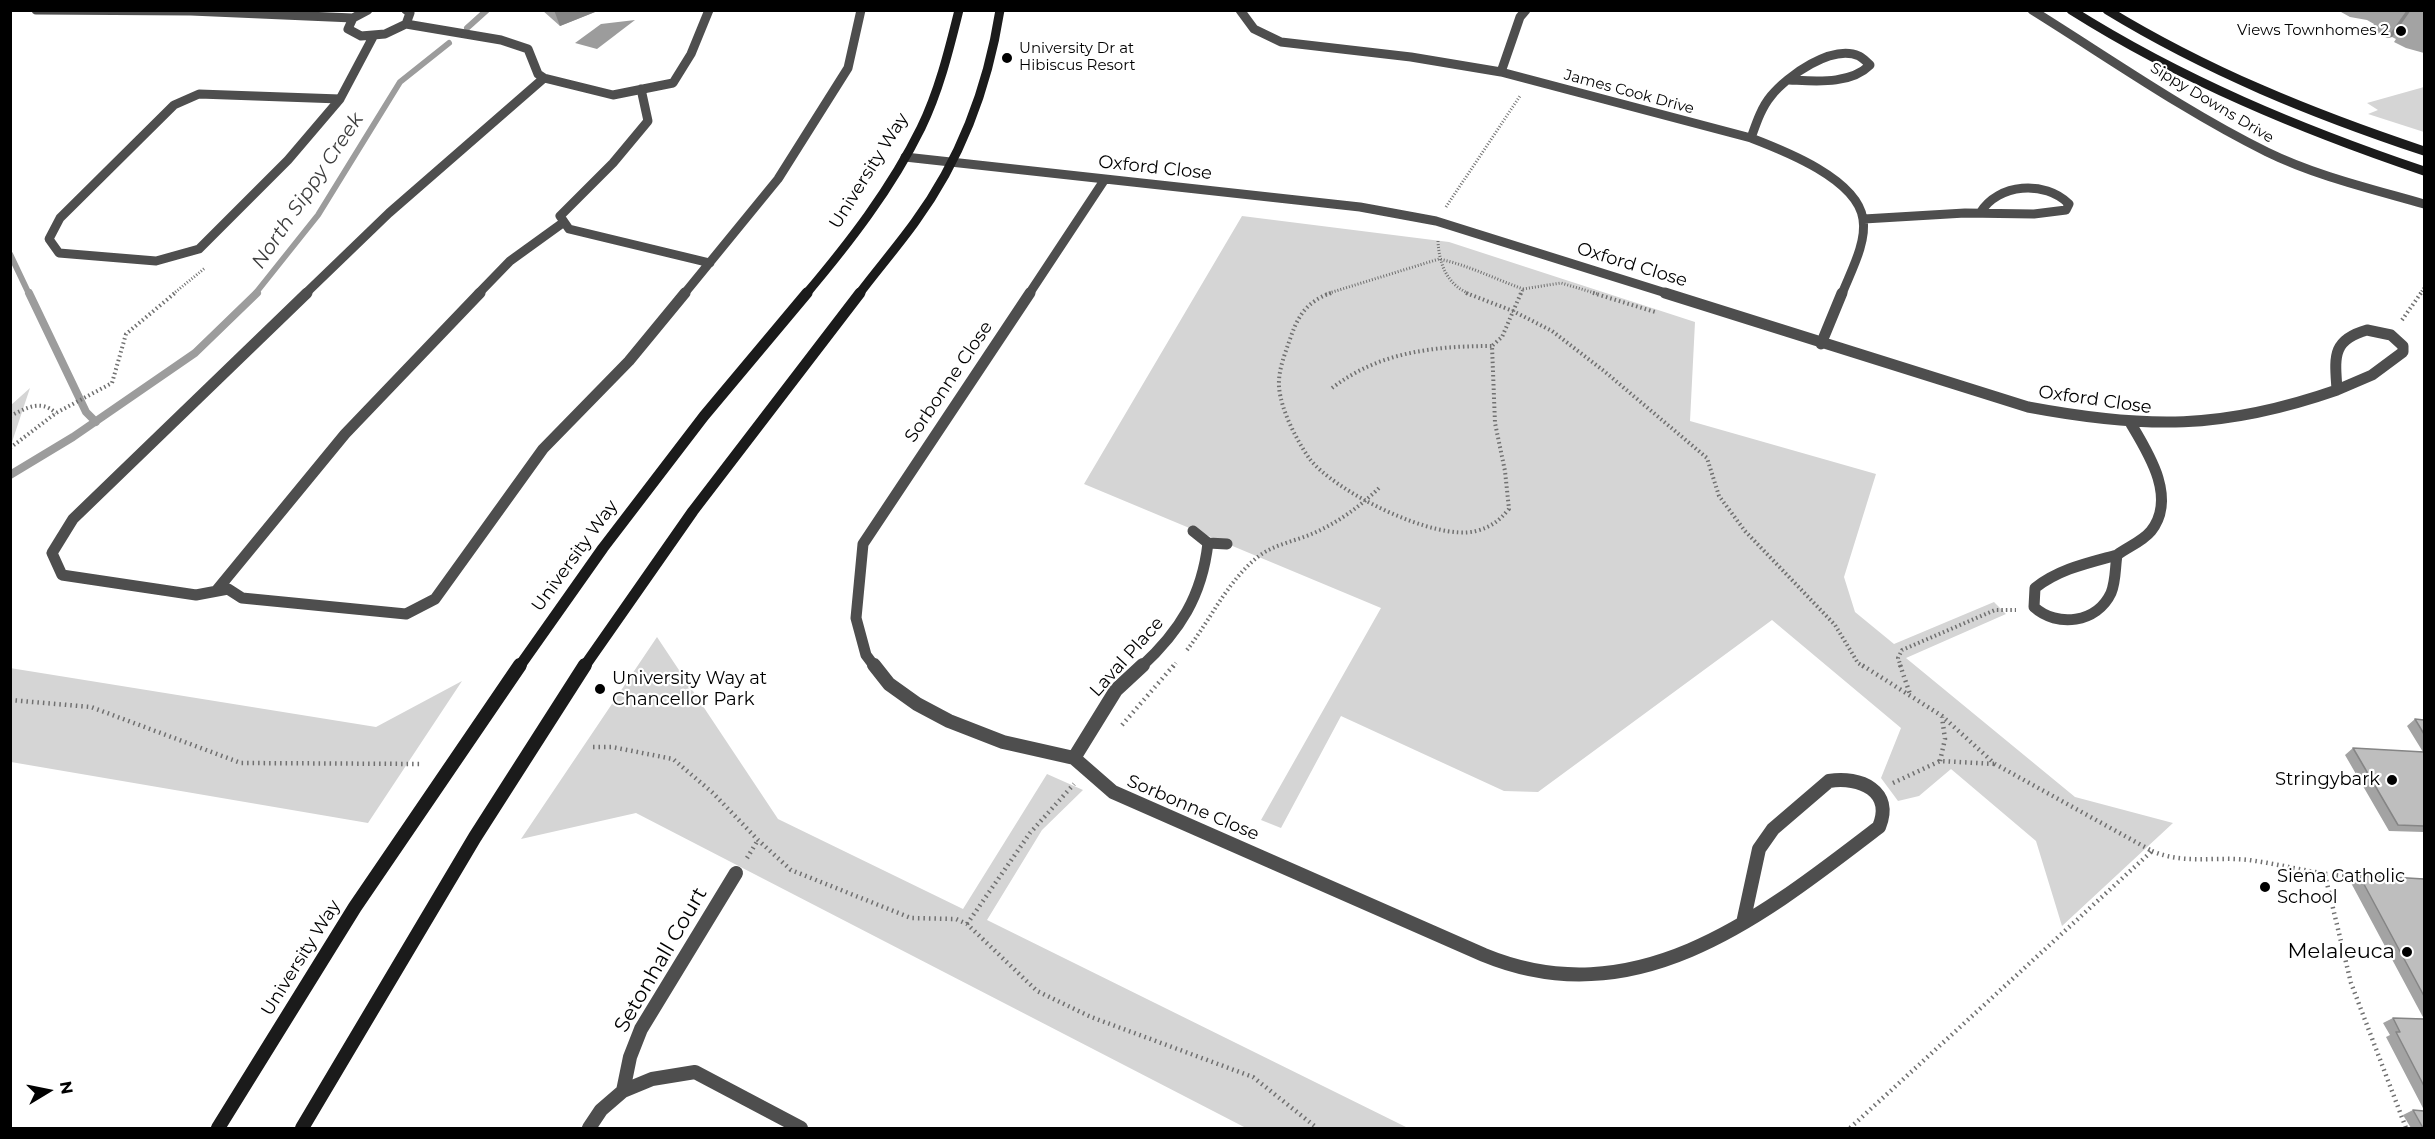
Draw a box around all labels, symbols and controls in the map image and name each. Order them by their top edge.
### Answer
place label: Views Townhomes 2 [2237,22,2389,40]
marker: Views Townhomes 2 [2394,24,2408,38]
place label: University Dr at Hibiscus Resort [1019,40,1135,75]
marker: University Dr at Hibiscus Resort [1000,51,1014,65]
street label: Sippy Downs Drive [2147,59,2277,147]
street label: James Cook Drive [1562,66,1696,118]
water label: North Sippy Creek [247,109,369,273]
street label: University Way [825,109,913,233]
street label: Oxford Close [1097,151,1213,185]
street label: Oxford Close [1574,238,1690,292]
street label: Sorbonne Close [901,317,997,447]
street label: Oxford Close [2037,381,2153,419]
street label: University Way [527,496,623,616]
street label: Laval Place [1086,613,1168,701]
place label: University Way at Chancellor Park [612,668,767,710]
marker: University Way at Chancellor Park [593,682,607,696]
place label: Stringybark [2275,769,2380,791]
street label: Sorbonne Close [1124,770,1262,846]
marker: Stringybark [2385,773,2399,787]
place label: Siena Catholic School [2277,866,2405,908]
marker: Siena Catholic School [2258,880,2272,894]
street label: Setonhall Court [609,883,713,1037]
street label: University Way [257,896,345,1020]
place label: Melaleuca [2288,939,2395,965]
marker: Melaleuca [2400,945,2414,959]
north arrow [18,1061,78,1121]
text: N [56,1080,77,1096]

